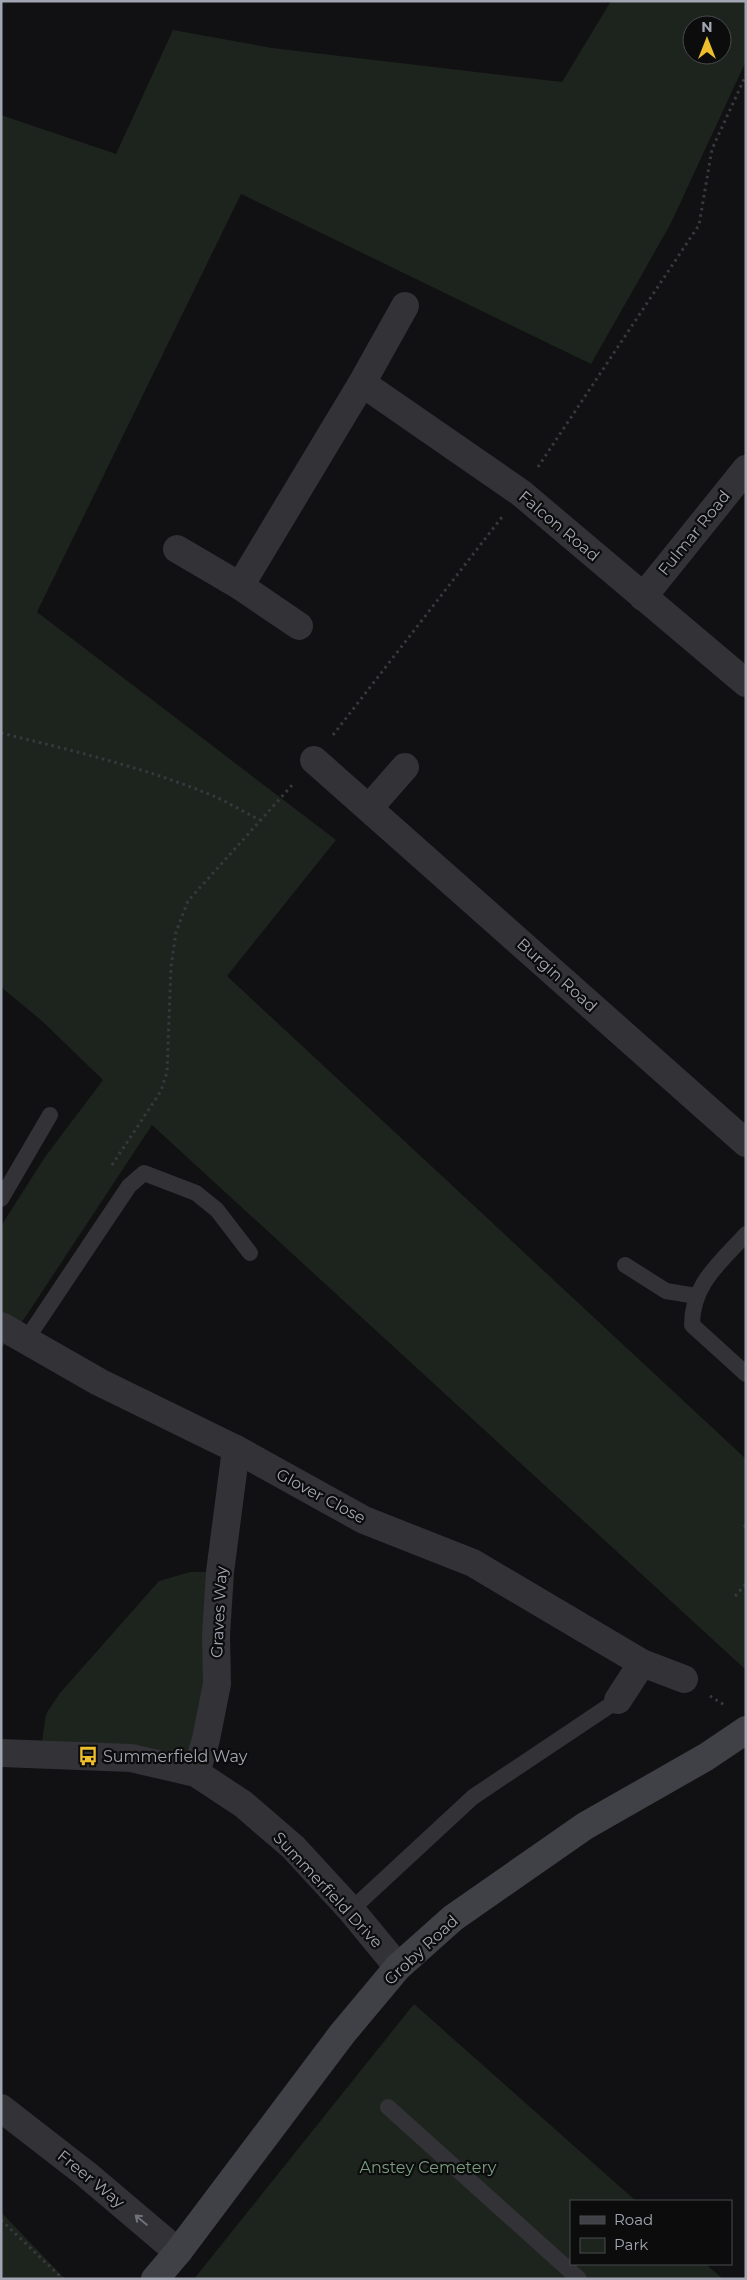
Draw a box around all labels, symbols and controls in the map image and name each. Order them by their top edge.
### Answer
north arrow [682,15,732,65]
text: N [701,18,713,36]
street label: Falcon Road [515,487,603,565]
street label: Fulmar Road [654,487,734,579]
street label: Burgin Road [513,934,601,1016]
street label: Glover Close [273,1465,369,1527]
street label: Graves Way [207,1565,231,1659]
bus stop icon: Summerfield Way [77,1745,99,1767]
place label: Summerfield Way [103,1747,248,1766]
street label: Summerfield Drive [269,1828,387,1952]
street label: Groby Road [380,1911,462,1989]
street label: Freer Way [54,2146,129,2212]
park label: Anstey Cemetery [360,2158,497,2177]
legend [570,2200,732,2265]
text: Road [614,2210,653,2229]
one-way arrow [135,2215,148,2226]
text: Park [614,2235,648,2254]

